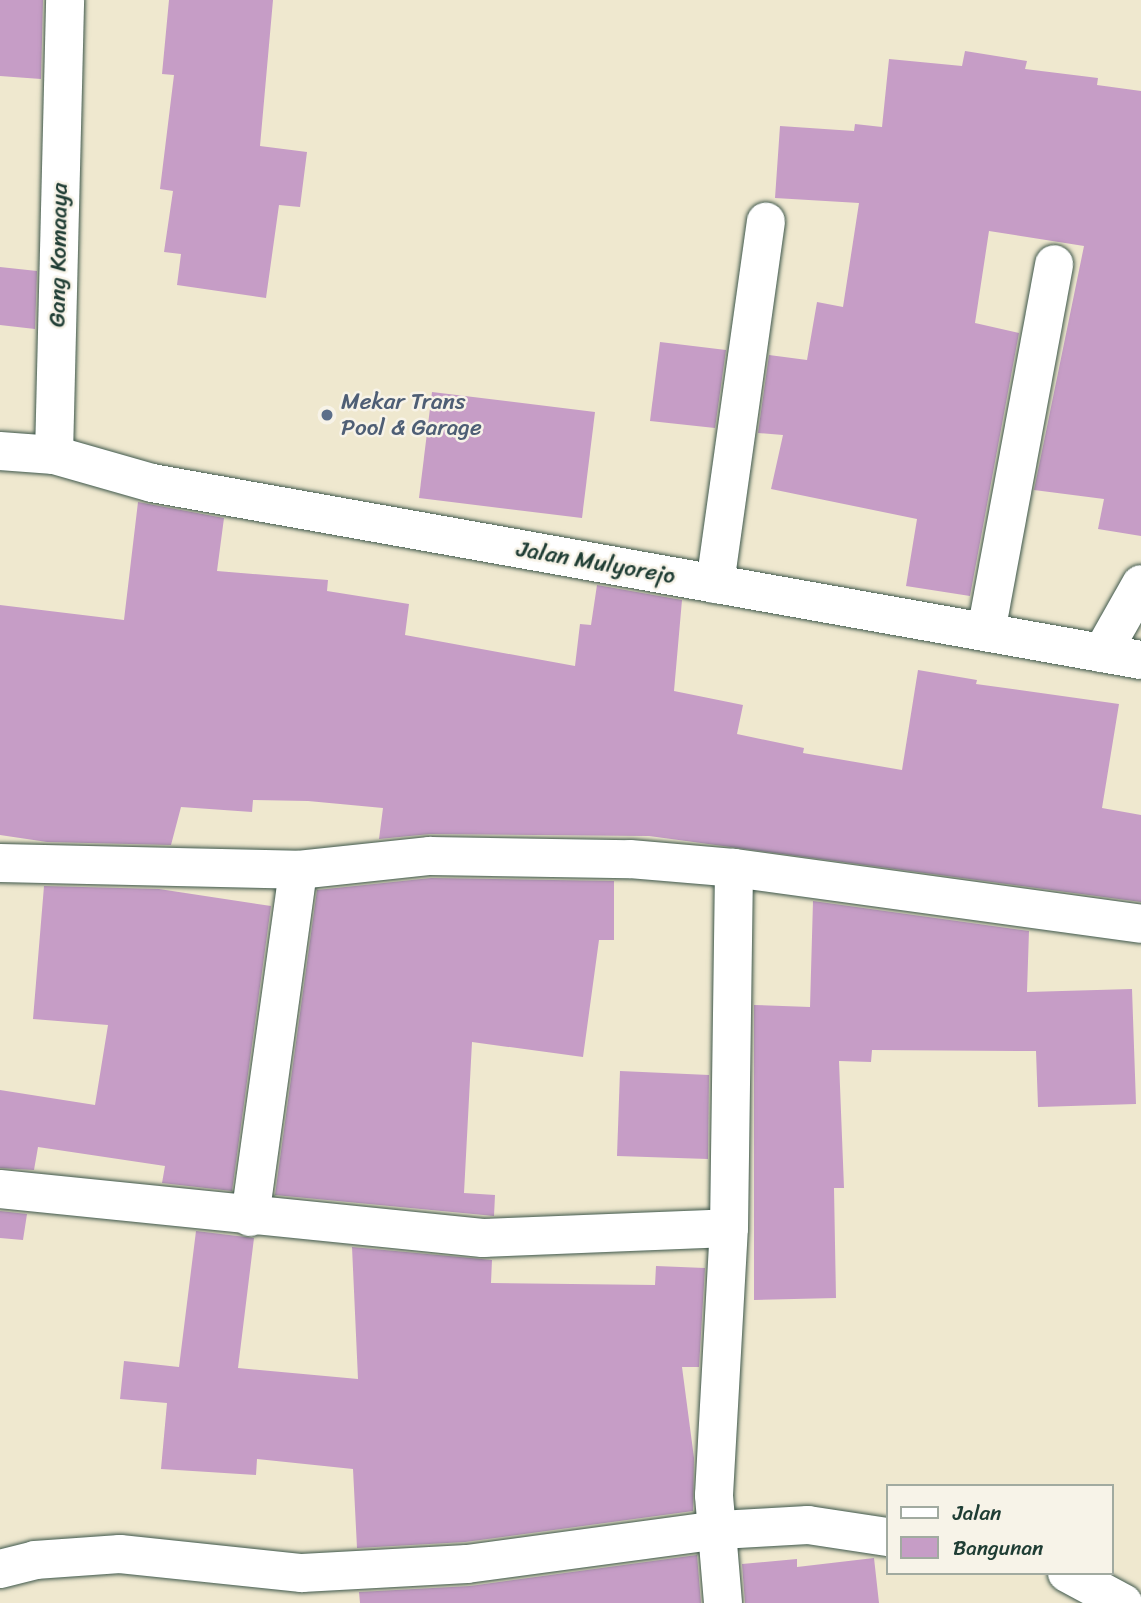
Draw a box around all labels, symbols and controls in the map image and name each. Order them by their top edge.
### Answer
street label: Gang Komaaya [44,182,74,328]
place label: Mekar Trans Pool & Garage [341,388,481,442]
marker: Mekar Trans Pool & Garage [319,407,335,423]
street label: Jalan Mulyorejo [515,536,677,590]
legend [886,1484,1113,1575]
text: Jalan [953,1494,1001,1532]
text: Bangunan [953,1529,1043,1567]

